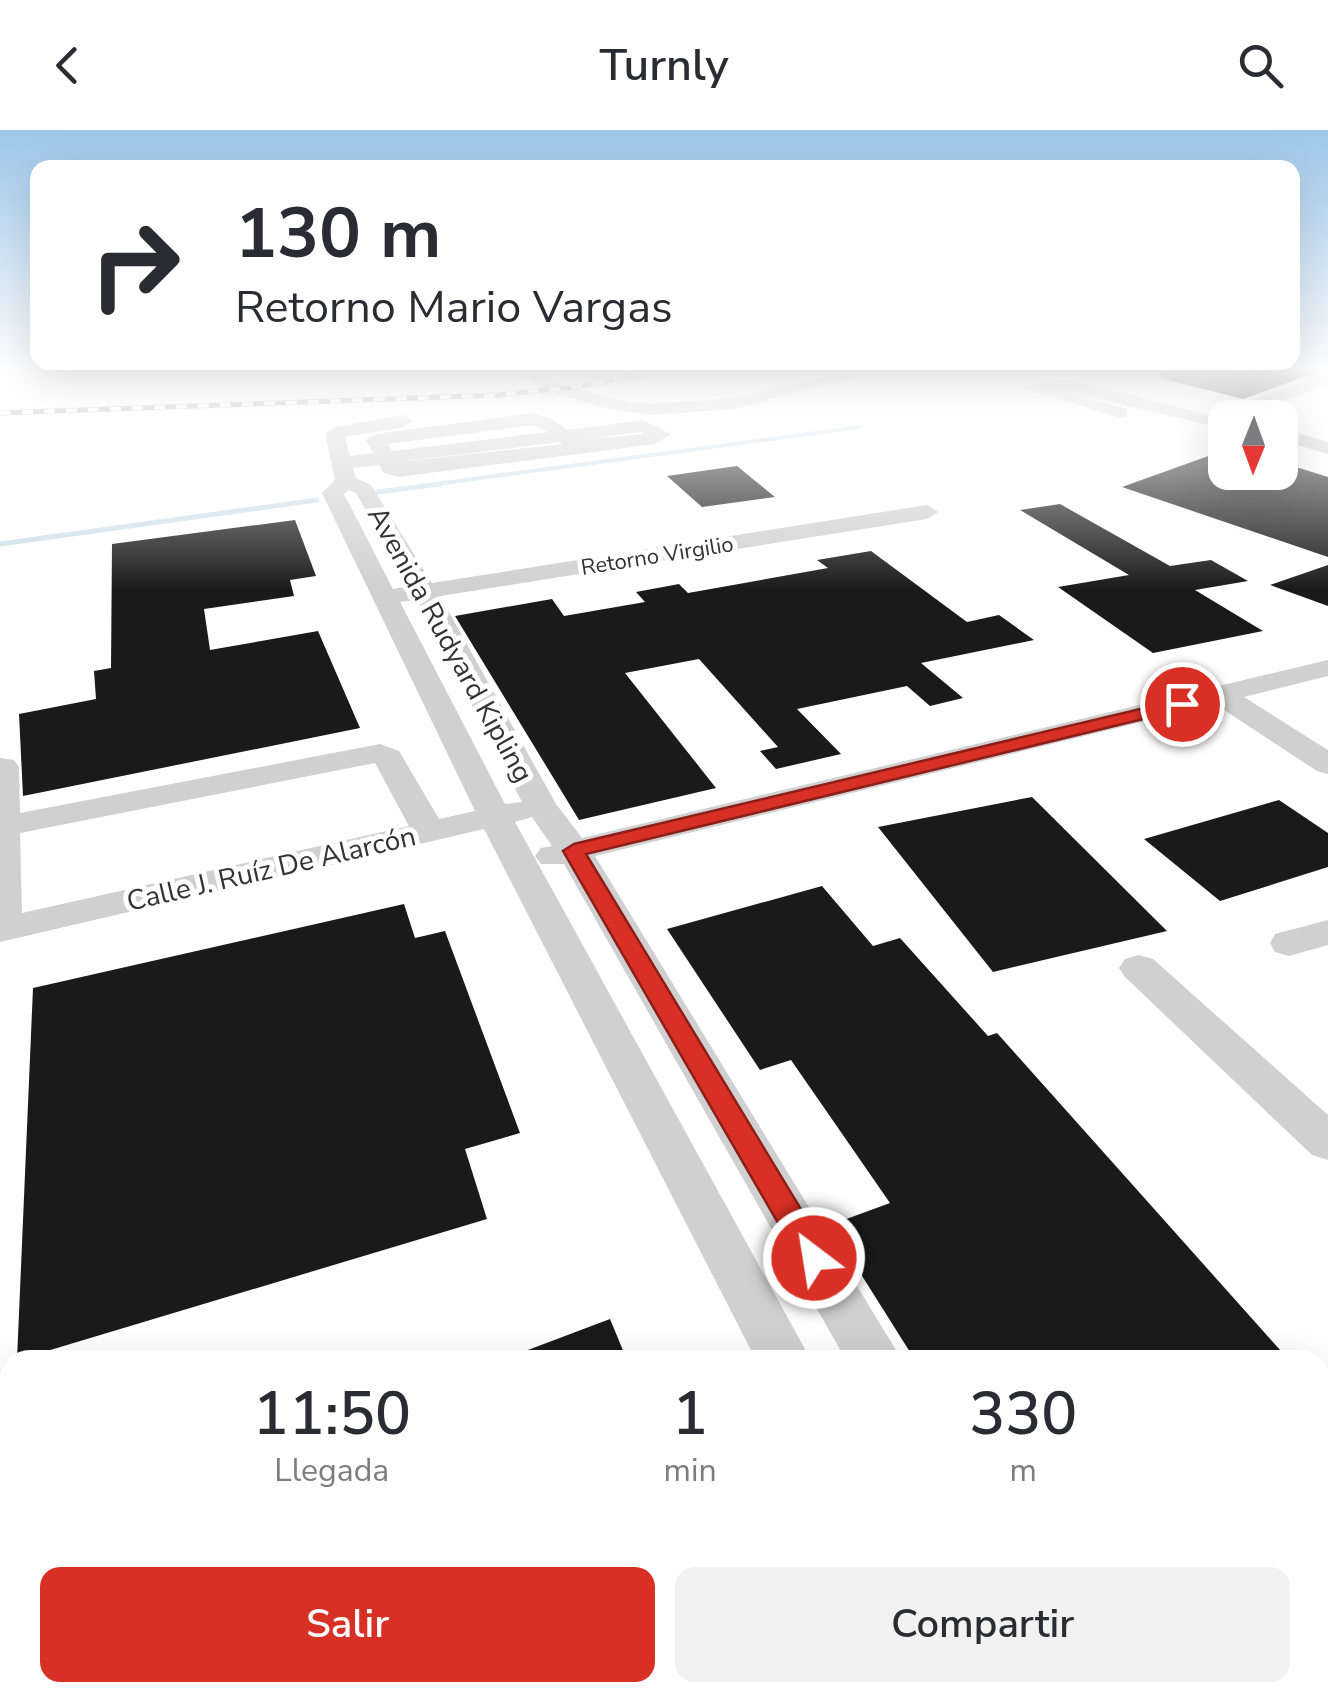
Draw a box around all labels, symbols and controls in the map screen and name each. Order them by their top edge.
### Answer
text: Turnly [599,35,729,96]
icon: back [40,38,95,93]
icon: search [1233,38,1288,93]
text: 130 m [235,186,441,282]
icon: right [70,200,200,330]
text: Retorno Mario Vargas [235,277,673,338]
north arrow [1208,400,1298,490]
map controls [1208,400,1298,490]
street label: Avenida Rudyard Kipling [358,500,542,789]
street label: Retorno Virgilio [579,529,736,583]
pin [1140,662,1225,747]
icon: arrive [1155,677,1210,732]
street label: Calle J. Ruíz De Alarcón [123,817,419,921]
position arrow [762,1206,866,1310]
text: 11:50 [253,1373,411,1455]
text: 1 [672,1373,708,1455]
text: 330 [969,1373,1077,1455]
text: Llegada [274,1449,389,1492]
text: min [664,1449,717,1492]
text: m [1010,1449,1037,1492]
button: Salir [40,1567,655,1682]
button: Compartir [675,1567,1290,1682]

